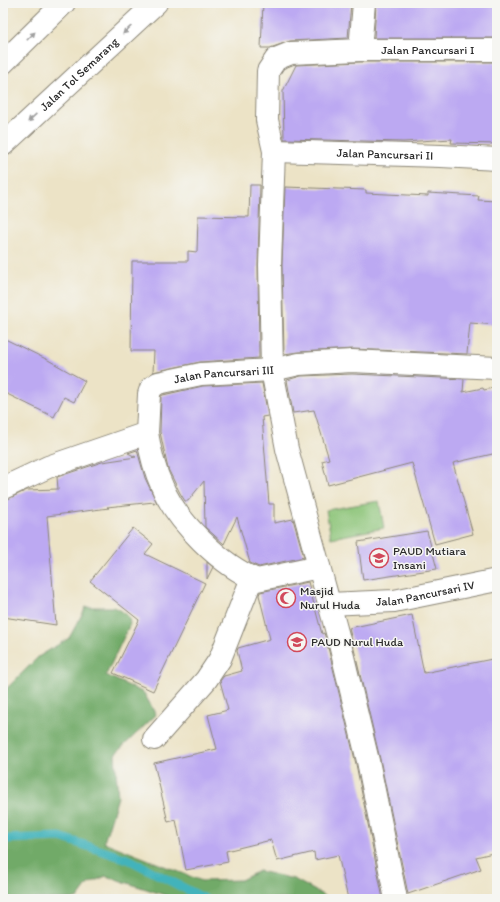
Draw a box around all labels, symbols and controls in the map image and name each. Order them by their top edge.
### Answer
one-way arrow [122,25,132,34]
one-way arrow [26,31,36,41]
street label: Jalan Tol Semarang [37,34,122,114]
street label: Jalan Pancursari I [381,43,475,57]
one-way arrow [27,113,37,123]
street label: Jalan Pancursari II [337,146,433,163]
street label: Jalan Pancursari III [172,363,275,387]
place label: PAUD Mutiara Insani [393,544,467,572]
school or university icon: PAUD Mutiara Insani [368,547,390,569]
street label: Jalan Pancursari IV [375,578,476,609]
place label: Masjid Nurul Huda [300,584,361,612]
mosque icon: Masjid Nurul Huda [275,587,297,609]
school or university icon: PAUD Nurul Huda [286,631,308,653]
place label: PAUD Nurul Huda [311,635,404,649]

